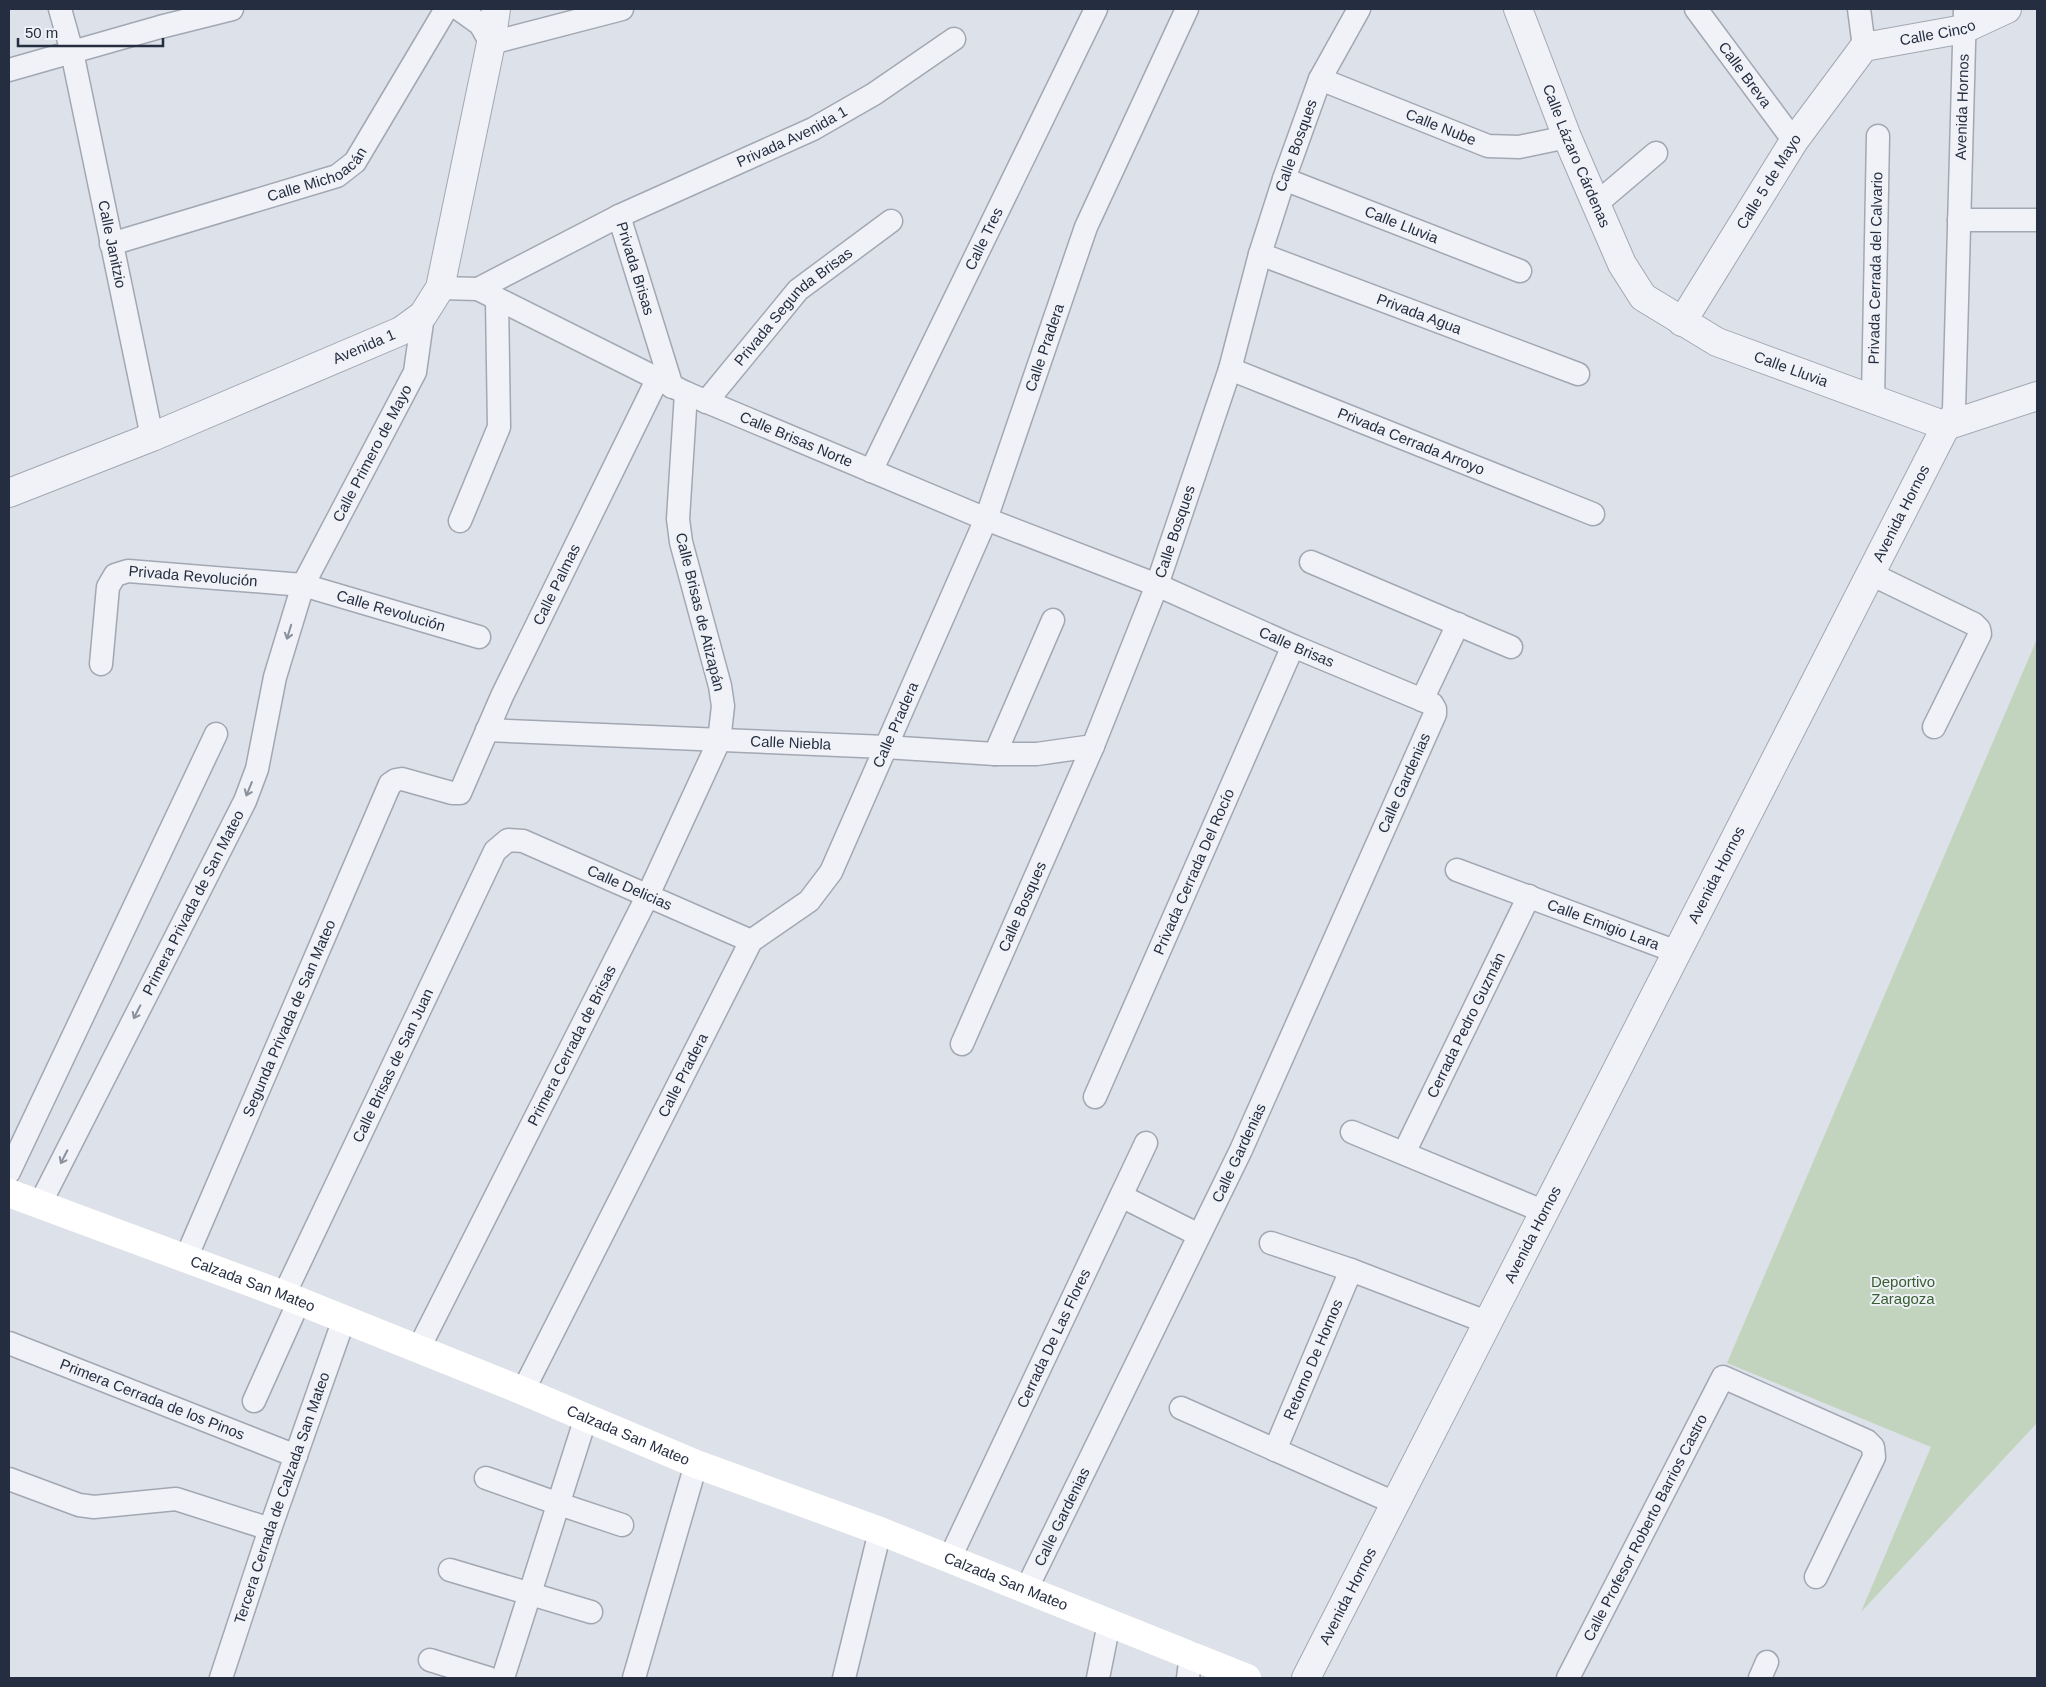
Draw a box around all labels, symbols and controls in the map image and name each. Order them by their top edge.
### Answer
scale bar [18,15,162,47]
street label: Calle Cinco [1898,16,1978,48]
text: 50 m [25,24,58,41]
street label: Calle Breva [1715,38,1776,111]
street label: Avenida Hornos [1952,54,1972,160]
street label: Calle Lázaro Cárdenas [1540,82,1614,230]
street label: Calle Bosques [1272,97,1320,194]
street label: Privada Avenida 1 [734,102,850,170]
street label: Calle Nube [1403,105,1479,148]
street label: Calle 5 de Mayo [1733,131,1804,232]
street label: Calle Michoacán [265,144,370,205]
street label: Privada Cerrada del Calvario [1865,172,1885,365]
street label: Calle Janitzio [95,199,130,290]
street label: Calle Lluvia [1362,202,1441,247]
street label: Calle Tres [961,205,1006,273]
street label: Privada Brisas [613,220,658,317]
street label: Privada Segunda Brisas [730,244,855,369]
street label: Privada Agua [1374,290,1465,337]
street label: Calle Pradera [1021,301,1067,394]
street label: Avenida 1 [330,325,398,367]
street label: Calle Lluvia [1752,347,1831,390]
street label: Calle Primero de Mayo [329,382,415,525]
street label: Privada Cerrada Arroyo [1335,404,1487,478]
street label: Calle Brisas Norte [737,408,855,470]
street label: Avenida Hornos [1869,462,1933,564]
street label: Calle Bosques [1151,483,1198,580]
street label: Calle Brisas de Atizapán [673,531,728,693]
street label: Calle Palmas [529,541,583,628]
street label: Privada Revolución [128,562,258,589]
street label: Calle Revolución [335,586,447,635]
one-way arrow [283,623,293,639]
street label: Calle Brisas [1257,623,1337,670]
street label: Calle Pradera [869,679,922,770]
street label: Calle Gardenias [1374,730,1433,835]
street label: Calle Niebla [750,732,832,753]
one-way arrow [244,781,254,796]
street label: Privada Cerrada Del Rocío [1150,786,1237,957]
street label: Primera Privada de San Mateo [139,807,247,998]
street label: Avenida Hornos [1684,823,1748,926]
street label: Calle Bosques [995,859,1049,954]
street label: Calle Delicias [585,861,675,913]
street label: Calle Emigio Lara [1545,895,1662,953]
street label: Segunda Privada de San Mateo [239,917,339,1119]
street label: Cerrada Pedro Guzmán [1423,950,1508,1100]
street label: Primera Cerrada de Brisas [524,962,619,1128]
street label: Calle Brisas de San Juan [349,986,436,1145]
one-way arrow [132,1005,142,1020]
street label: Calle Pradera [654,1030,711,1120]
street label: Calle Gardenias [1208,1100,1269,1205]
one-way arrow [59,1150,69,1165]
street label: Avenida Hornos [1500,1183,1564,1286]
street label: Calzada San Mateo [188,1252,318,1315]
street label: Cerrada De Las Flores [1013,1266,1093,1411]
park label: Deportivo Zaragoza [1871,1273,1935,1307]
street label: Retorno De Hornos [1280,1297,1346,1422]
street label: Primera Cerrada de los Pinos [58,1355,247,1443]
street label: Tercera Cerrada de Calzada San Mateo [230,1370,333,1626]
street label: Calzada San Mateo [564,1401,692,1468]
street label: Calle Profesor Roberto Barrios Castro [1580,1411,1710,1644]
street label: Calle Gardenias [1030,1465,1093,1569]
street label: Avenida Hornos [1316,1545,1379,1647]
street label: Calzada San Mateo [942,1549,1070,1613]

